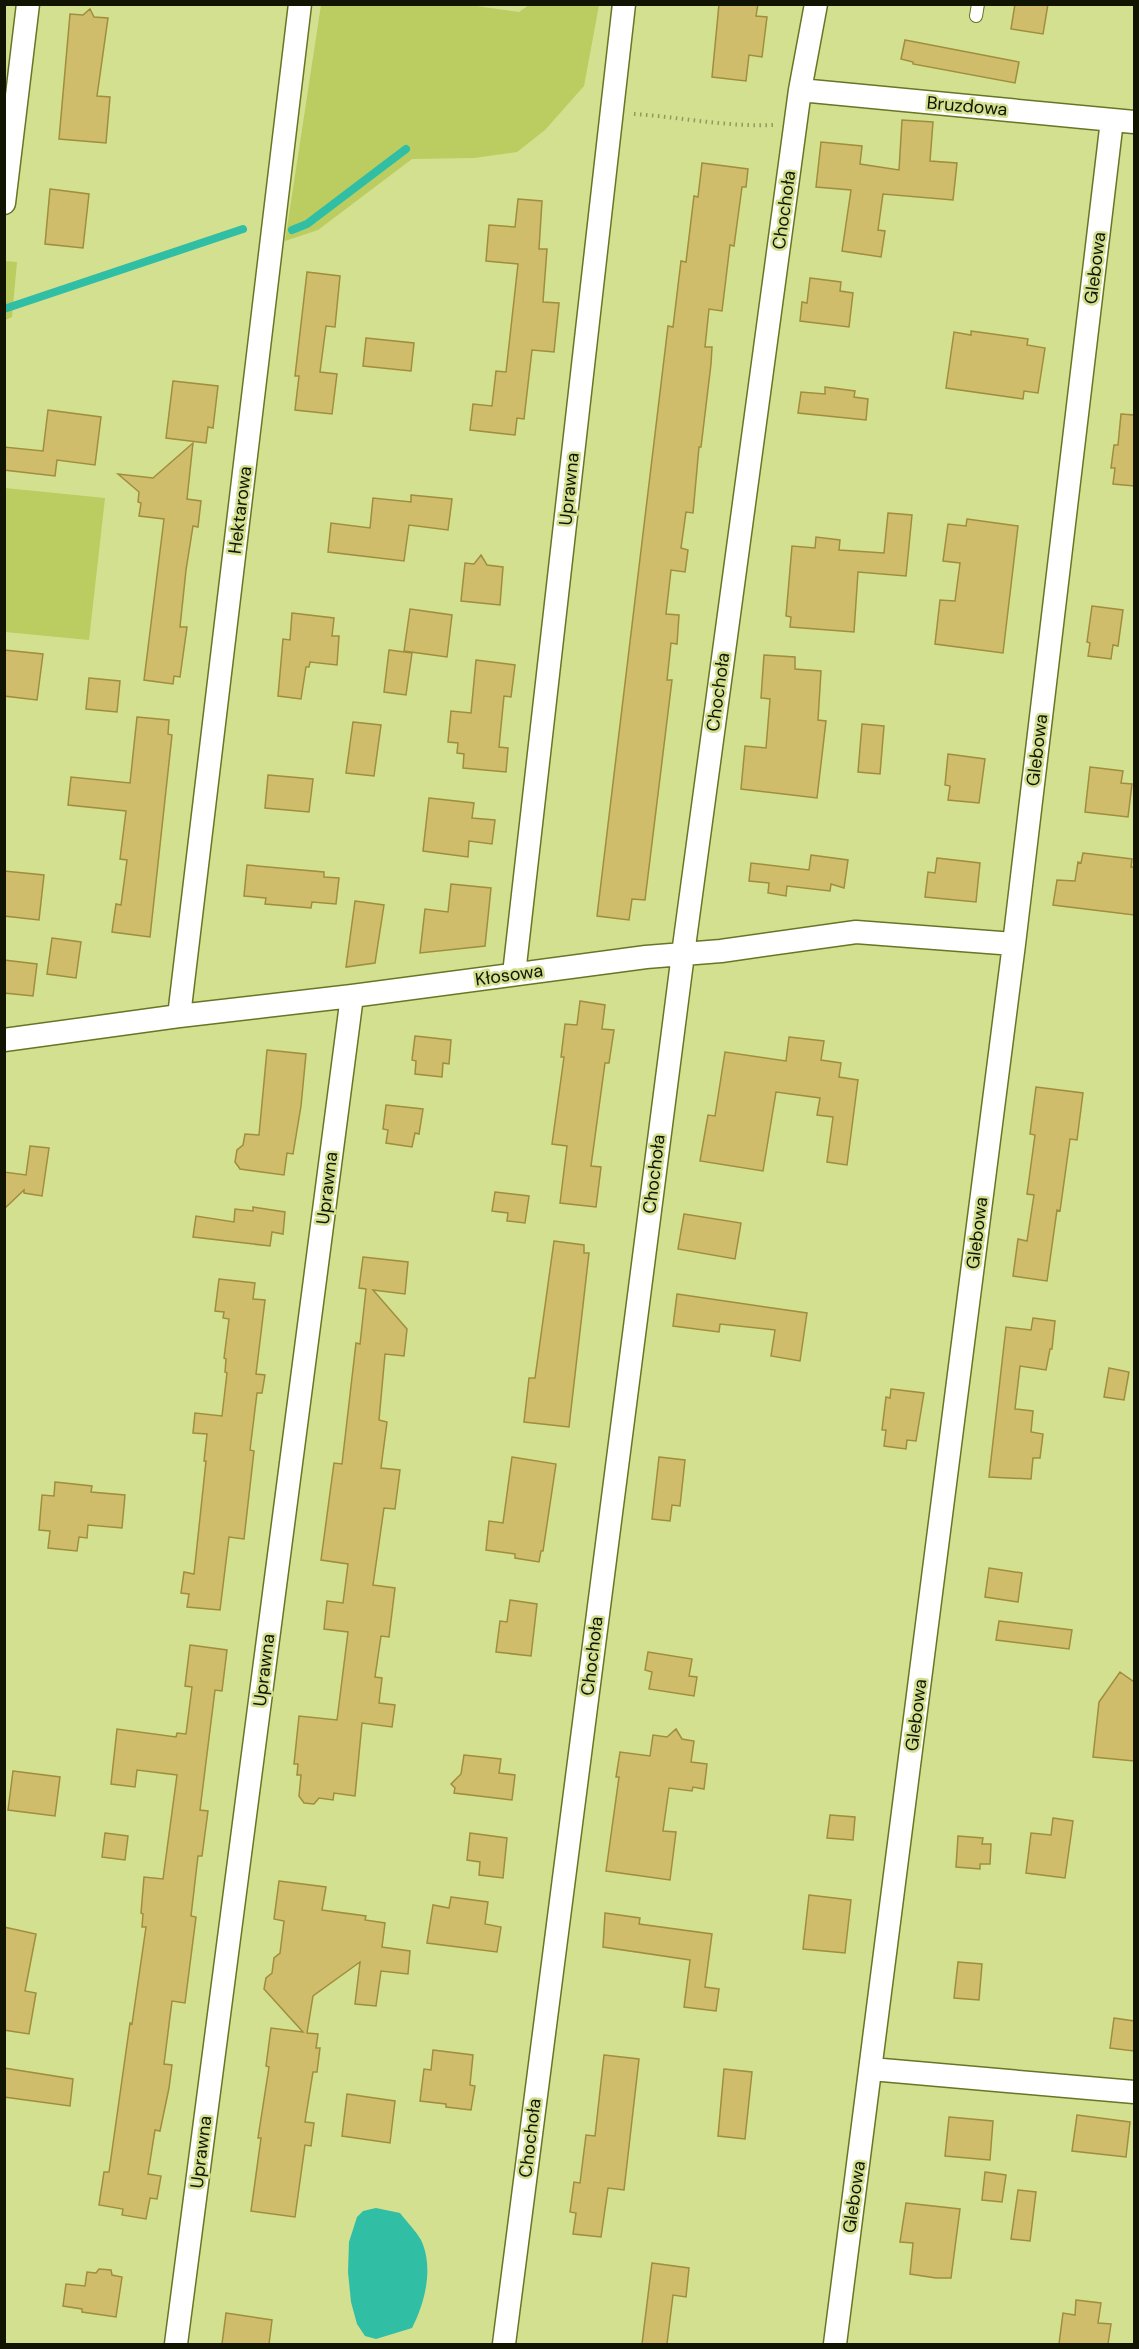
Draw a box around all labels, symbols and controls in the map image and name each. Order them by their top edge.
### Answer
street label: Bruzdowa [926,91,1008,121]
street label: Chochoła [767,169,801,251]
street label: Glebowa [1079,230,1111,306]
street label: Uprawna [553,451,585,527]
street label: Hektarowa [223,465,257,555]
street label: Chochoła [701,651,735,733]
street label: Glebowa [1021,712,1053,788]
street label: Kłosowa [474,958,544,992]
street label: Chochoła [637,1133,671,1215]
street label: Uprawna [311,1150,343,1226]
street label: Glebowa [961,1195,993,1271]
street label: Chochoła [575,1615,609,1697]
street label: Uprawna [248,1632,280,1708]
street label: Glebowa [900,1677,932,1753]
street label: Chochoła [513,2097,547,2179]
street label: Uprawna [185,2114,217,2190]
street label: Glebowa [837,2159,871,2235]

